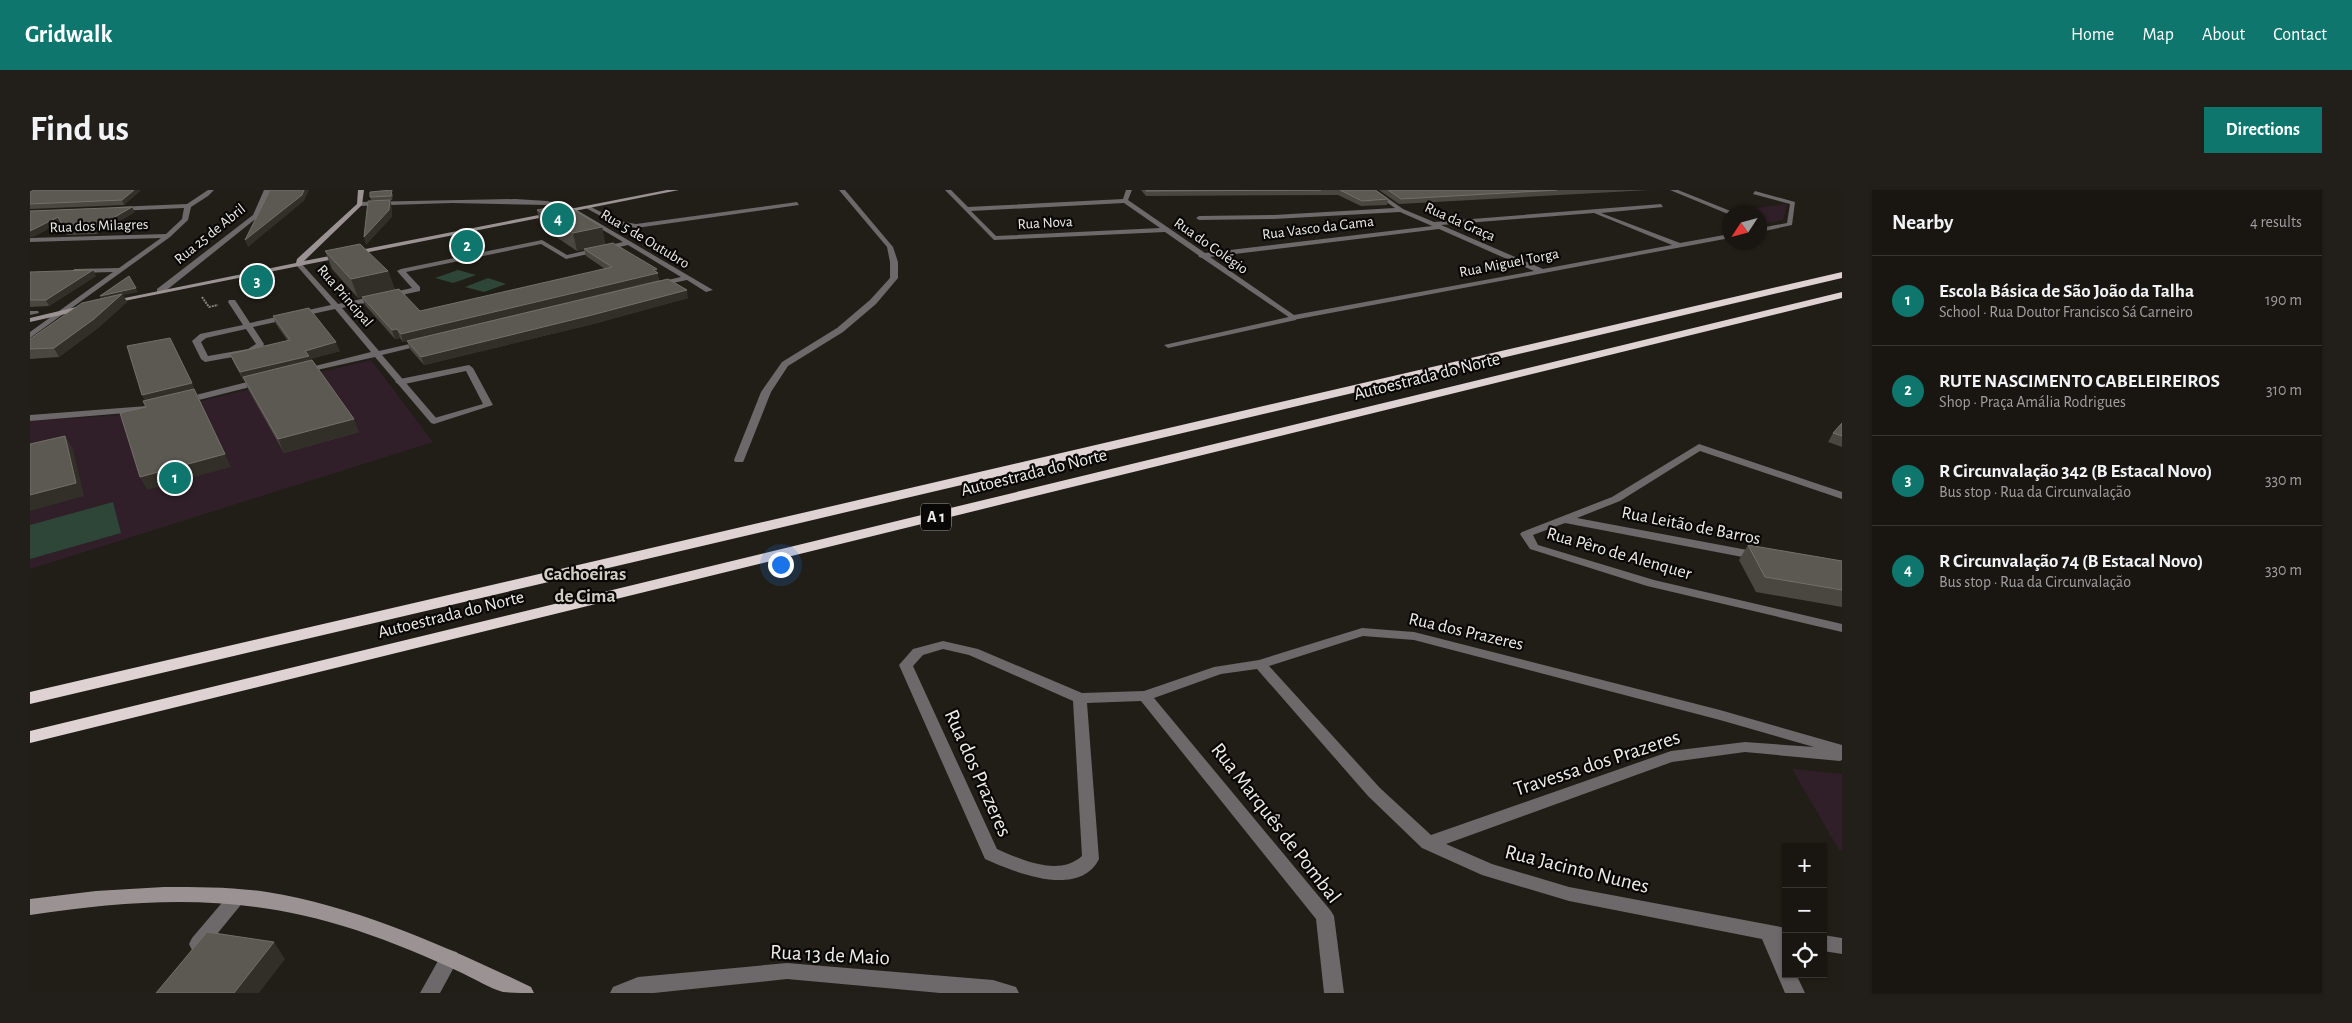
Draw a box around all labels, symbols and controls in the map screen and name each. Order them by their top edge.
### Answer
text: Gridwalk [25,23,112,47]
text: Home [2071,26,2114,44]
text: Map [2142,26,2174,44]
text: About [2202,26,2245,44]
text: Contact [2273,26,2327,44]
button: Directions [2204,107,2322,153]
text: Find us [30,112,129,147]
pin: 4 [542,200,574,238]
street label: Rua da Graça [1423,200,1497,244]
street label: Rua 25 de Abril [172,201,248,267]
north arrow [1722,205,1767,250]
street label: Rua 5 de Outubro [598,207,692,271]
text: Nearby [1892,212,1953,233]
street label: Rua Nova [1017,214,1073,232]
street label: Rua Vasco da Gama [1261,214,1375,242]
text: 4 results [2250,214,2302,230]
street label: Rua do Colégio [1171,215,1251,277]
street label: Rua dos Milagres [49,217,149,235]
pin: 2 [451,227,483,265]
street label: Rua Miguel Torga [1458,246,1560,280]
pin: 3 [241,262,273,300]
street label: Rua Principal [314,262,376,330]
text: Escola Básica de São João da Talha [1939,282,2194,301]
text: 1 [1905,292,1911,308]
text: 190 m [2265,292,2302,308]
text: School · Rua Doutor Francisco Sá Carneiro [1939,304,2193,320]
street label: Autoestrada do Norte [1352,350,1502,404]
text: RUTE NASCIMENTO CABELEIREIROS [1939,372,2220,391]
text: 2 [1904,382,1912,398]
text: 310 m [2266,382,2302,398]
text: Shop · Praça Amália Rodrigues [1939,394,2126,410]
street label: Autoestrada do Norte [959,446,1109,500]
pin: 1 [159,459,191,497]
text: R Circunvalação 342 (B Estacal Novo) [1939,462,2212,481]
text: 3 [1905,472,1911,488]
text: 330 m [2265,472,2302,488]
text: Bus stop · Rua da Circunvalação [1939,484,2131,500]
road number: A 1 [921,504,951,531]
street label: Rua Leitão de Barros [1620,504,1762,548]
street label: Rua Pêro de Alenquer [1544,525,1694,583]
your location [768,552,794,578]
text: R Circunvalação 74 (B Estacal Novo) [1939,552,2203,571]
text: 4 [1904,562,1912,578]
text: 330 m [2265,562,2302,578]
district label: Cachoeiras de Cima [544,565,626,606]
text: Bus stop · Rua da Circunvalação [1939,574,2131,590]
street label: Autoestrada do Norte [376,588,526,642]
street label: Rua dos Prazeres [1407,610,1525,654]
street label: Rua dos Prazeres [941,706,1015,840]
street label: Travessa dos Prazeres [1511,726,1683,800]
street label: Rua Marquês de Pombal [1207,739,1345,907]
street label: Rua Jacinto Nunes [1503,841,1651,897]
map controls [1782,843,1827,978]
button: + [1782,843,1827,888]
button: − [1782,888,1827,933]
button: locate [1782,933,1827,978]
street label: Rua 13 de Maio [770,941,890,969]

